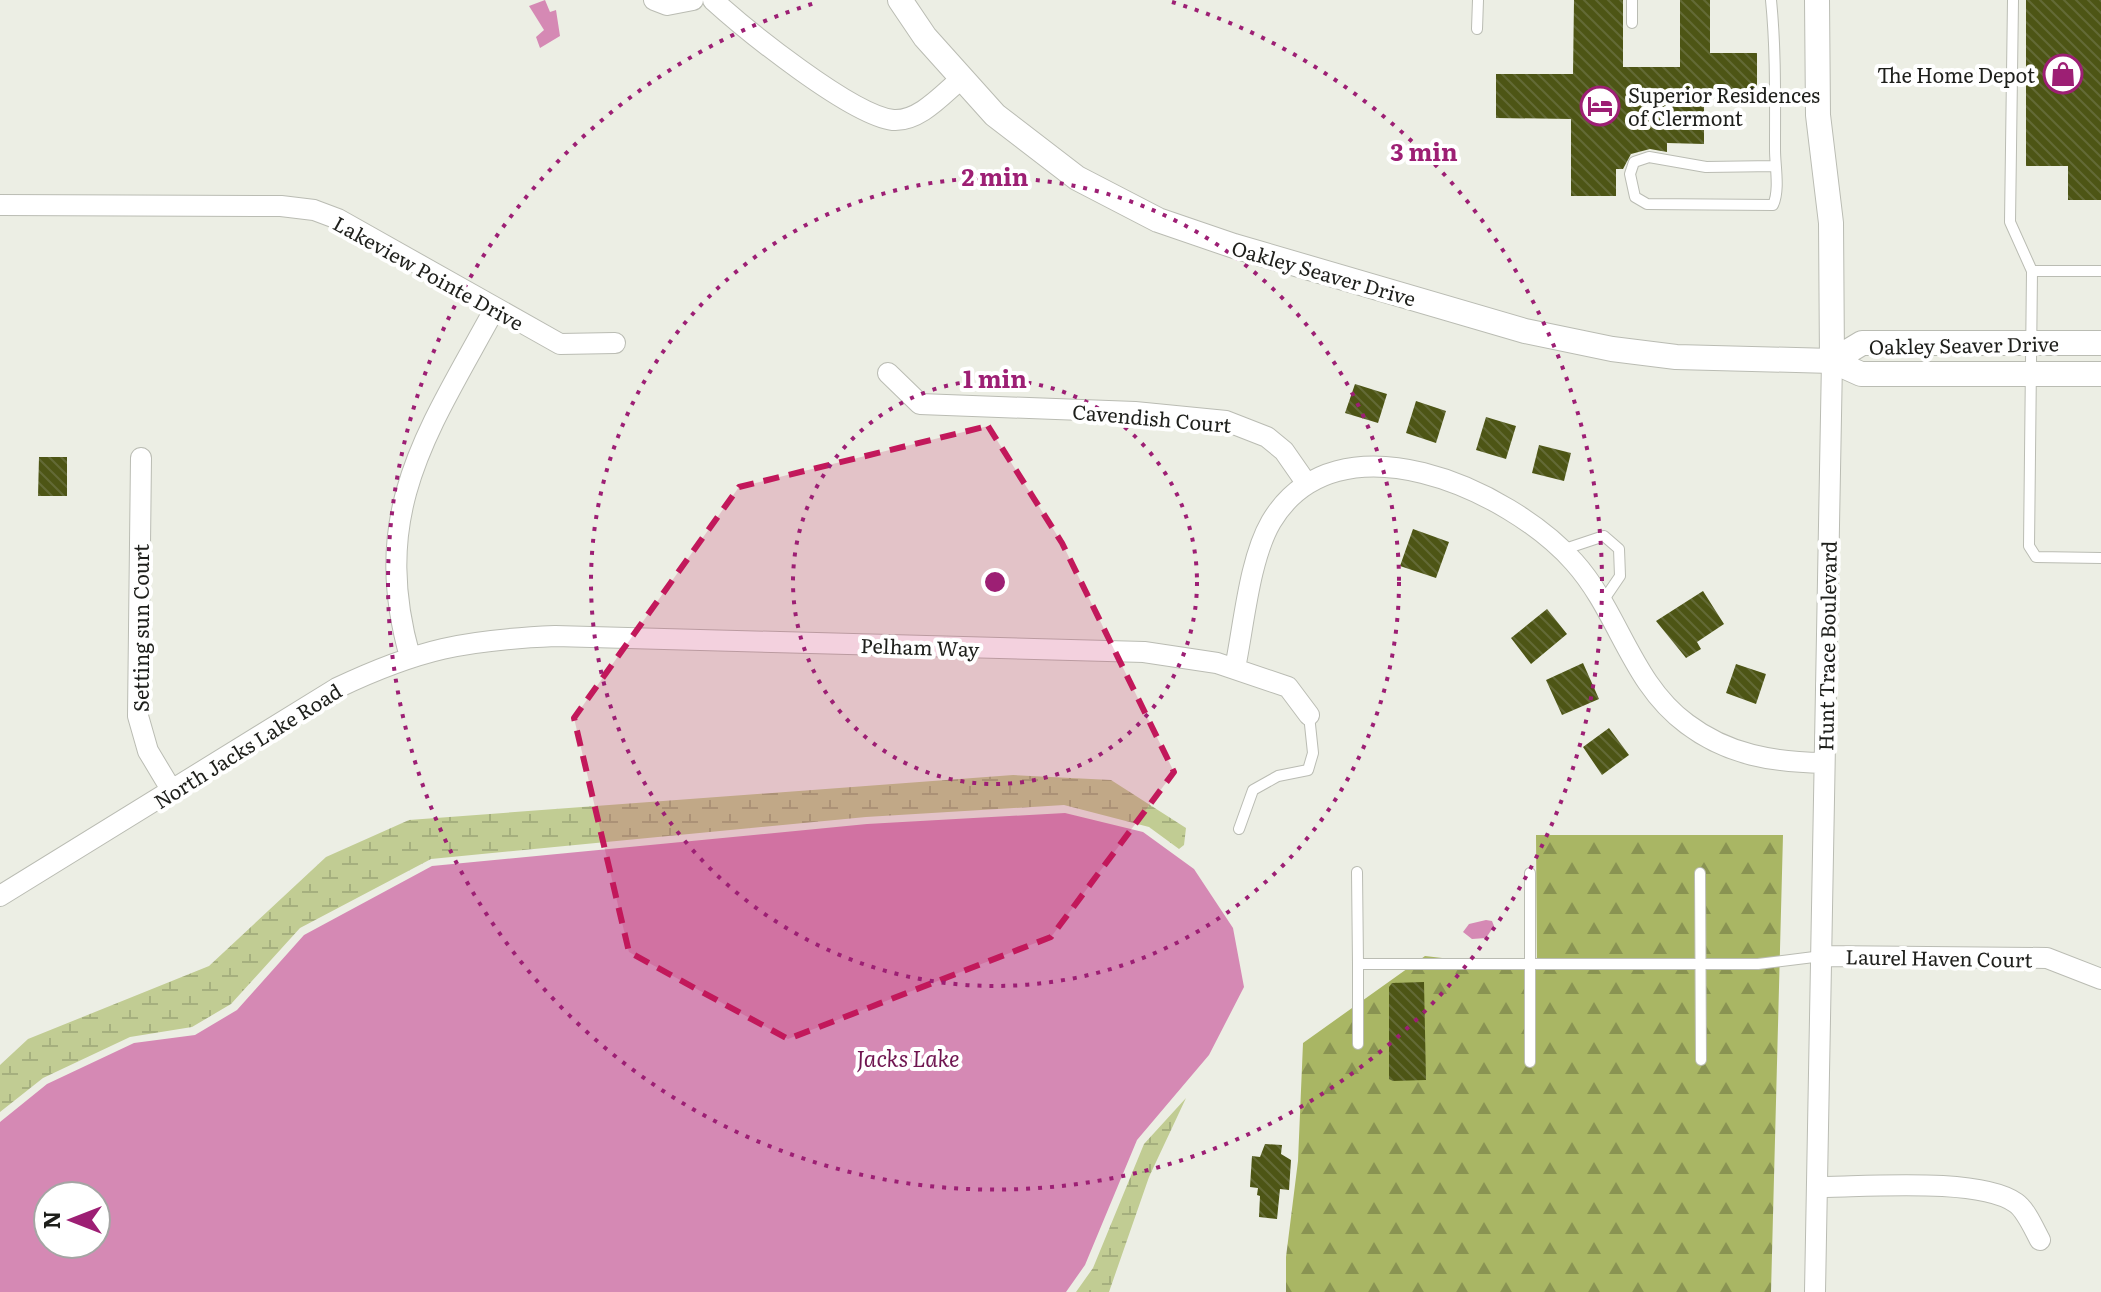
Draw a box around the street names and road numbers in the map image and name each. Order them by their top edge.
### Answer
street label: Lakeview Pointe Drive [328,207,530,337]
street label: Oakley Seaver Drive [1228,231,1420,313]
street label: Oakley Seaver Drive [1869,327,2059,361]
street label: Cavendish Court [1071,395,1233,439]
street label: Hunt Trace Boulevard [1809,541,1843,751]
street label: Setting sun Court [125,544,155,712]
street label: Pelham Way [860,629,980,663]
street label: North Jacks Lake Road [147,675,347,815]
street label: Laurel Haven Court [1845,940,2033,974]

